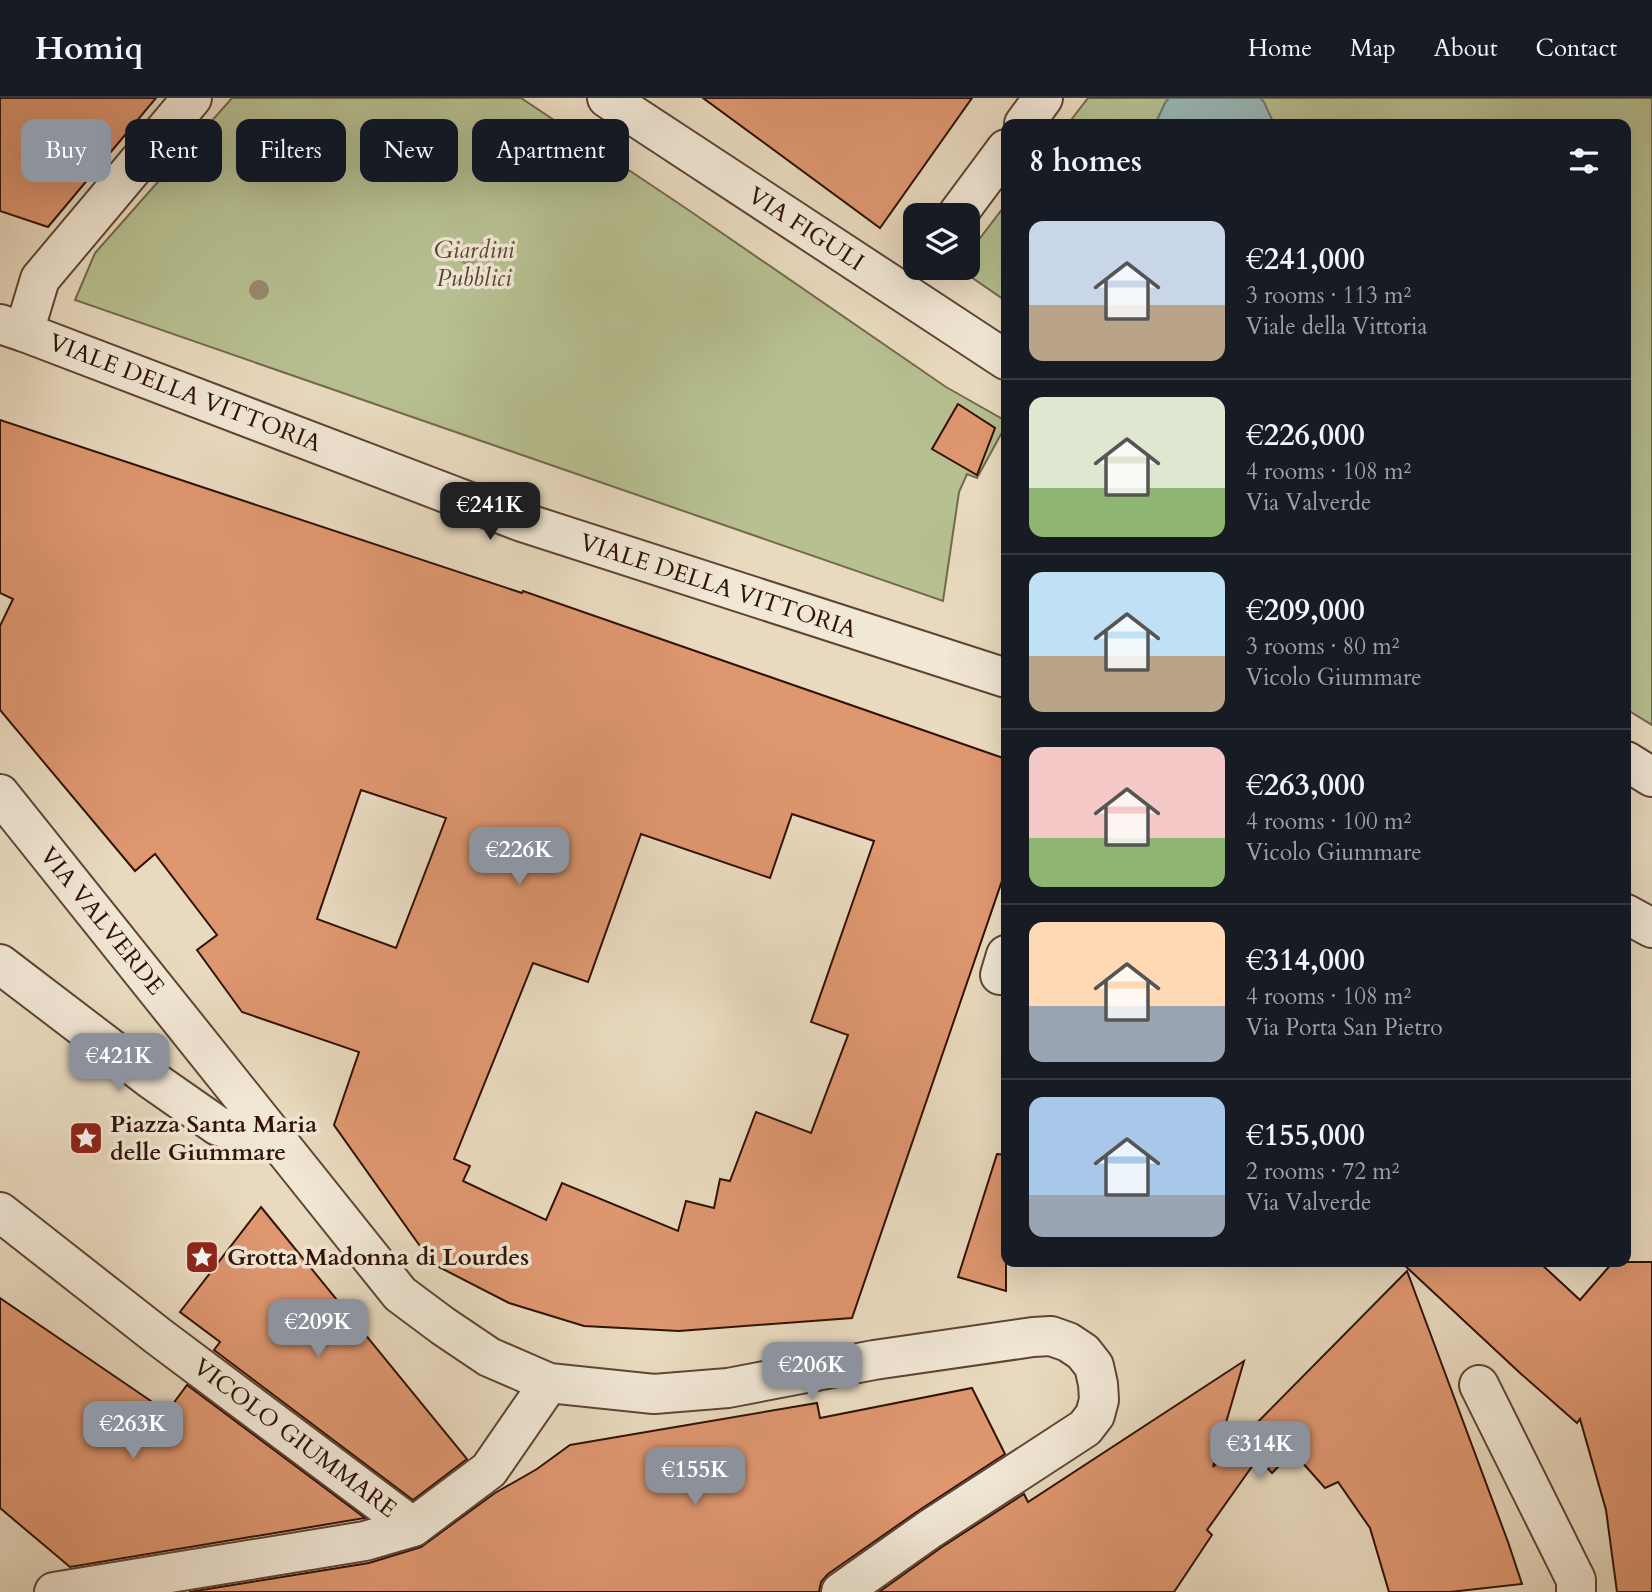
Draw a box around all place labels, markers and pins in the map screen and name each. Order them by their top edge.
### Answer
pin: €241K [441,482,539,542]
pin: €226K [470,828,568,887]
pin: €421K [70,1034,168,1093]
place label: Piazza Santa Maria delle Giummare [110,1108,317,1169]
place icon: Piazza Santa Maria delle Giummare [67,1119,105,1157]
place icon: Grotta Madonna di Lourdes [183,1238,221,1276]
place label: Grotta Madonna di Lourdes [227,1241,529,1274]
pin: €209K [269,1300,367,1359]
pin: €206K [763,1342,861,1402]
pin: €263K [84,1402,182,1461]
pin: €314K [1211,1422,1309,1481]
pin: €155K [646,1448,744,1507]

